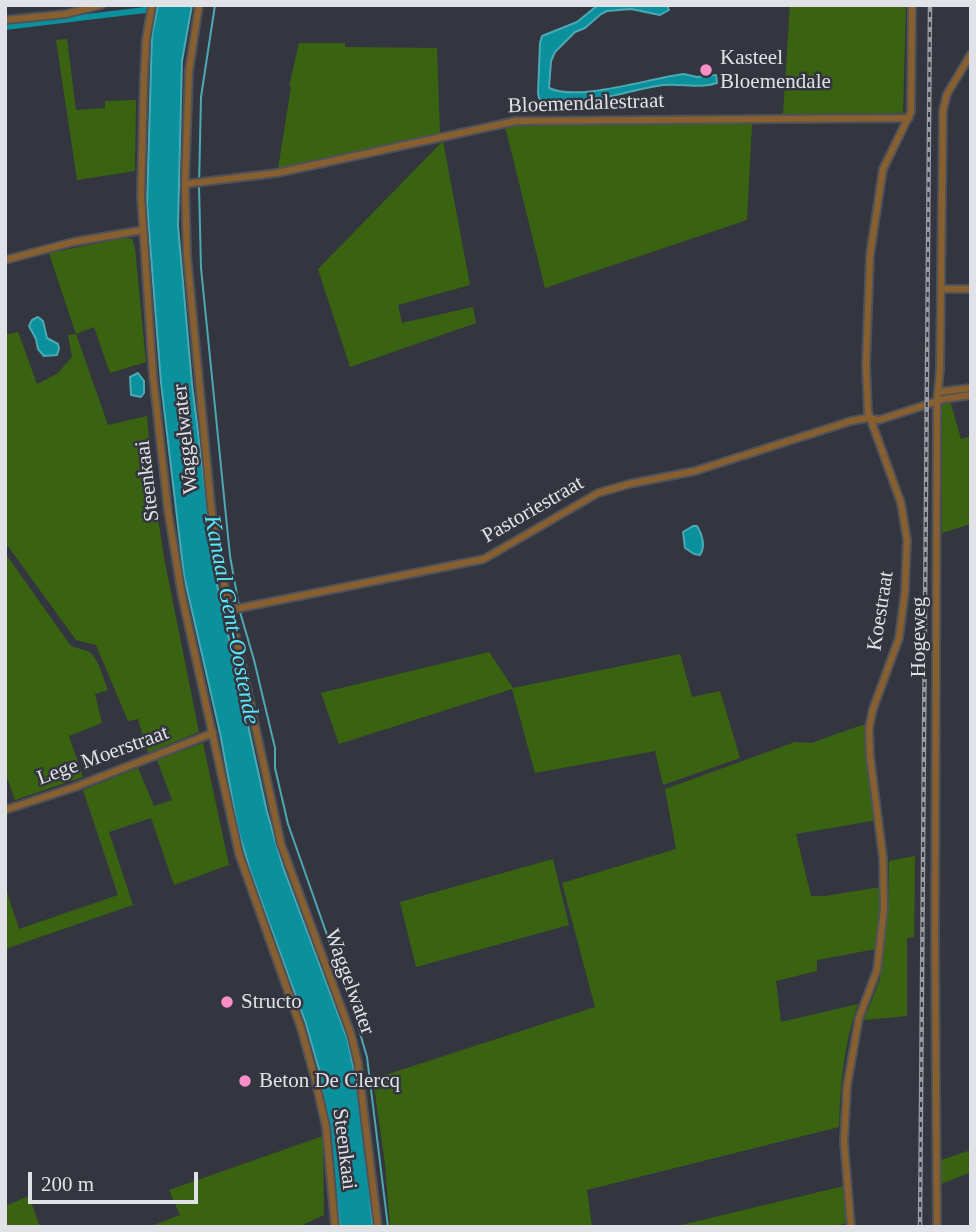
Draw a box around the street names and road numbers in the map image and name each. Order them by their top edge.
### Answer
street label: Bloemendalestraat [507,89,665,119]
street label: Waggelwater [168,383,204,495]
street label: Steenkaai [131,439,165,523]
street label: Pastoriestraat [478,471,588,549]
street label: Koestraat [862,569,900,653]
street label: Hogeweg [906,597,932,677]
street label: Lege Moerstraat [34,721,172,791]
street label: Waggelwater [318,926,380,1038]
street label: Steenkaai [327,1107,361,1191]

